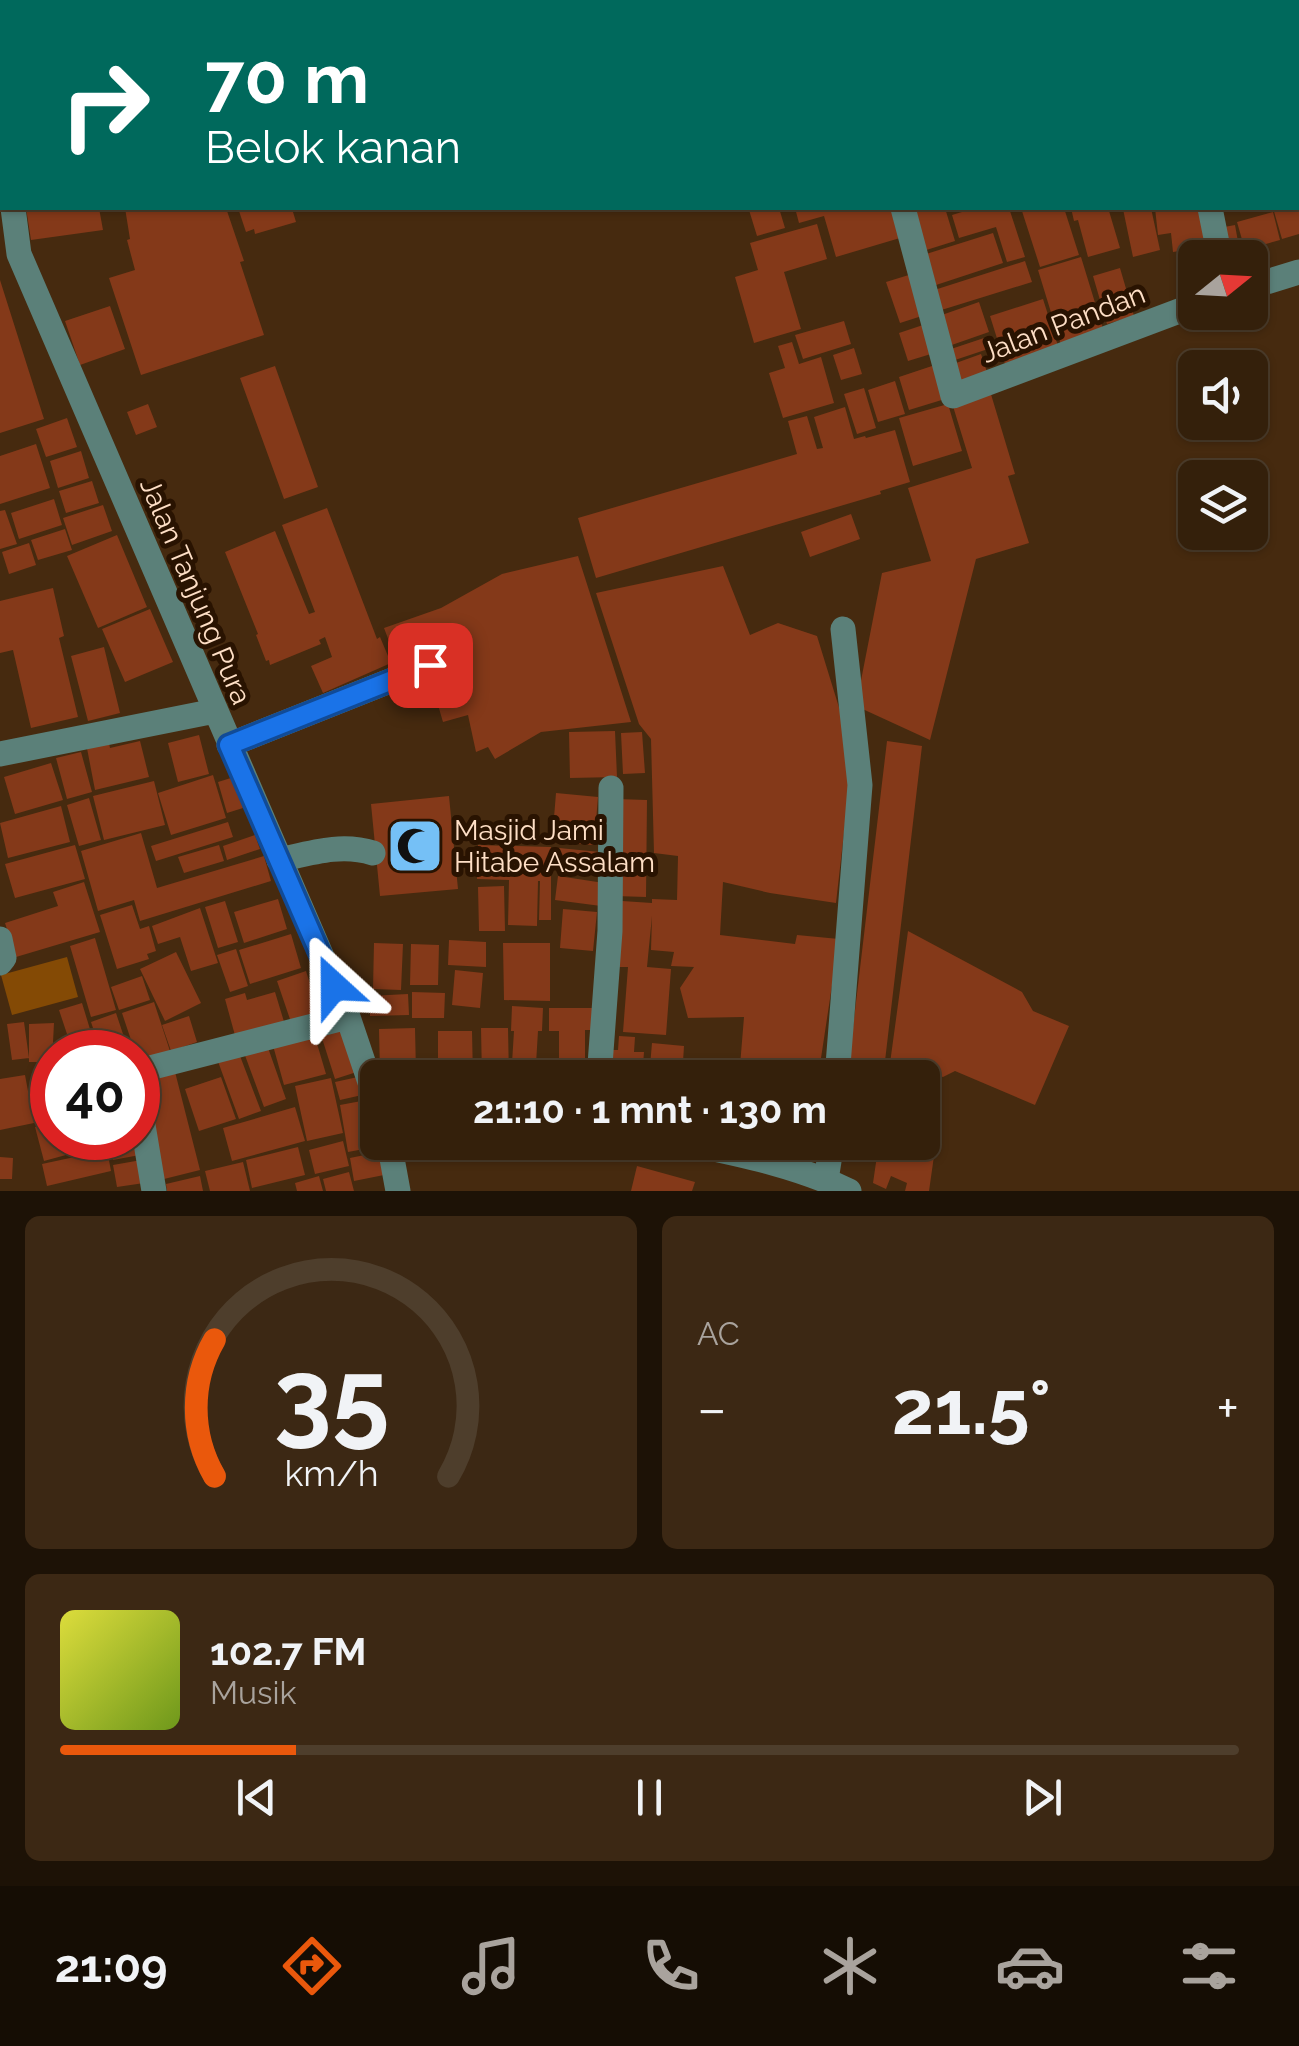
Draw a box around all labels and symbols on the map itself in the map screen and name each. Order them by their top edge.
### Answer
north arrow [1178,240,1268,330]
street label: Jalan Pandan [977,277,1150,370]
street label: Jalan Tanjung Pura [133,473,258,709]
pin [388,623,473,708]
place label: Masjid Jami Hitabe Assalam [454,814,655,879]
mosque icon: Masjid Jami Hitabe Assalam [385,816,445,876]
position arrow [282,934,386,1038]
speed limit sign: 40 [30,1030,160,1160]

